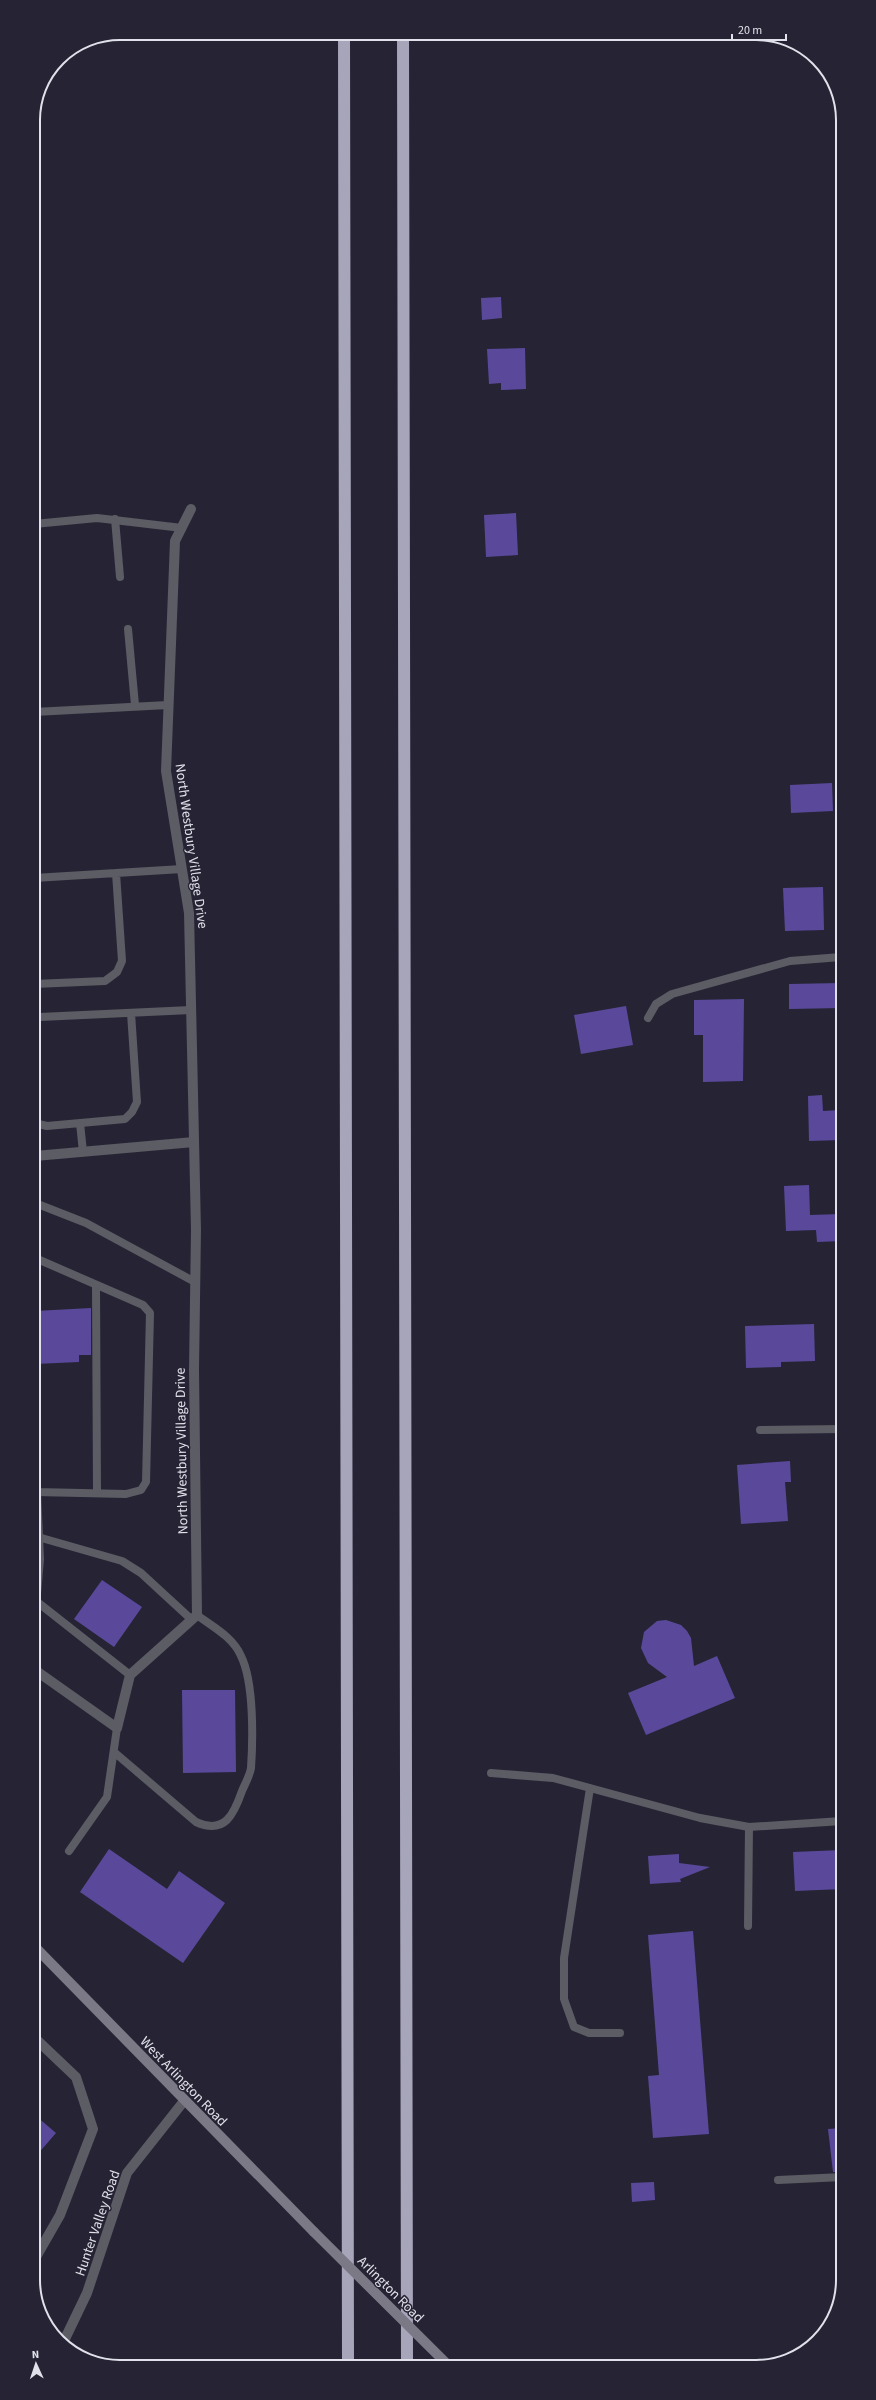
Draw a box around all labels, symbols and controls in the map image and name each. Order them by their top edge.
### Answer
scale bar [732,16,786,42]
text: 20 m [738,22,762,39]
street label: North Westbury Village Drive [170,762,213,930]
street label: North Westbury Village Drive [171,1367,193,1534]
street label: West Arlington Road [135,2032,231,2131]
street label: Hunter Valley Road [70,2168,125,2279]
street label: Arlington Road [353,2252,428,2327]
north arrow [16,2344,56,2384]
text: N [31,2347,40,2362]

